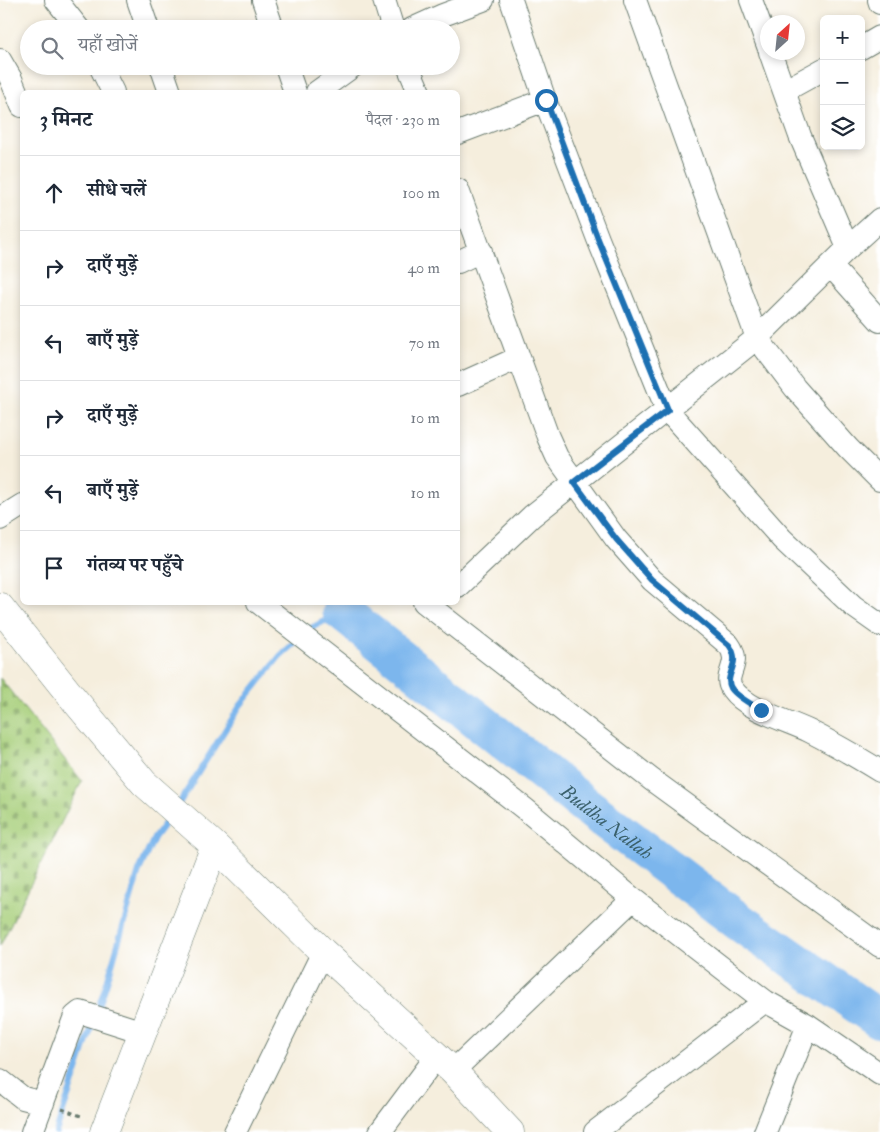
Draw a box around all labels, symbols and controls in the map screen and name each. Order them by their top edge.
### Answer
north arrow [760,15,805,60]
map controls [820,15,865,150]
button: + [820,15,865,60]
search box [20,20,460,75]
text: यहाँ खोजें [78,33,138,57]
icon: search [38,34,66,62]
button: − [820,60,865,105]
route start [535,89,558,112]
button: layers [820,105,865,150]
text: 3 मिनट [40,106,92,133]
text: पैदल · 230 m [366,110,440,130]
text: सीधे चलें [87,178,146,202]
icon: ahead [40,179,68,207]
text: 100 m [402,183,440,203]
text: दाएँ मुड़ें [87,253,138,277]
icon: right [40,254,68,282]
text: 40 m [407,258,440,278]
text: बाएँ मुड़ें [87,328,138,352]
icon: left [40,329,68,357]
text: 70 m [409,333,440,353]
text: दाएँ मुड़ें [87,403,138,427]
icon: right [40,404,68,432]
text: 10 m [410,408,440,428]
text: बाएँ मुड़ें [87,478,138,502]
icon: left [40,479,68,507]
text: 10 m [410,483,440,503]
text: गंतव्य पर पहुँचे [87,553,183,577]
icon: arrive [40,554,68,582]
route end [750,699,773,722]
water label: Buddha Nallah [555,779,657,865]

